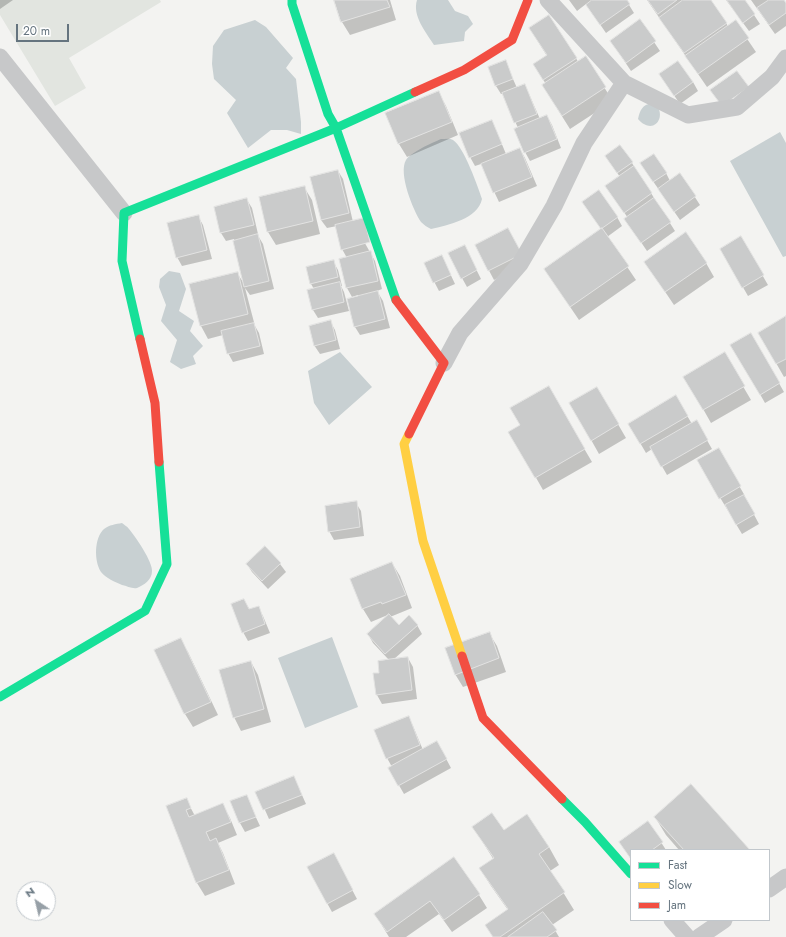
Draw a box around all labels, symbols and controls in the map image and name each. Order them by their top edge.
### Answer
scale bar [18,16,71,42]
text: 20 m [23,22,50,40]
legend [630,849,770,921]
text: Fast [668,856,687,874]
text: Slow [668,876,692,894]
north arrow [16,881,56,921]
text: N [22,883,38,901]
text: Jam [668,896,686,914]

